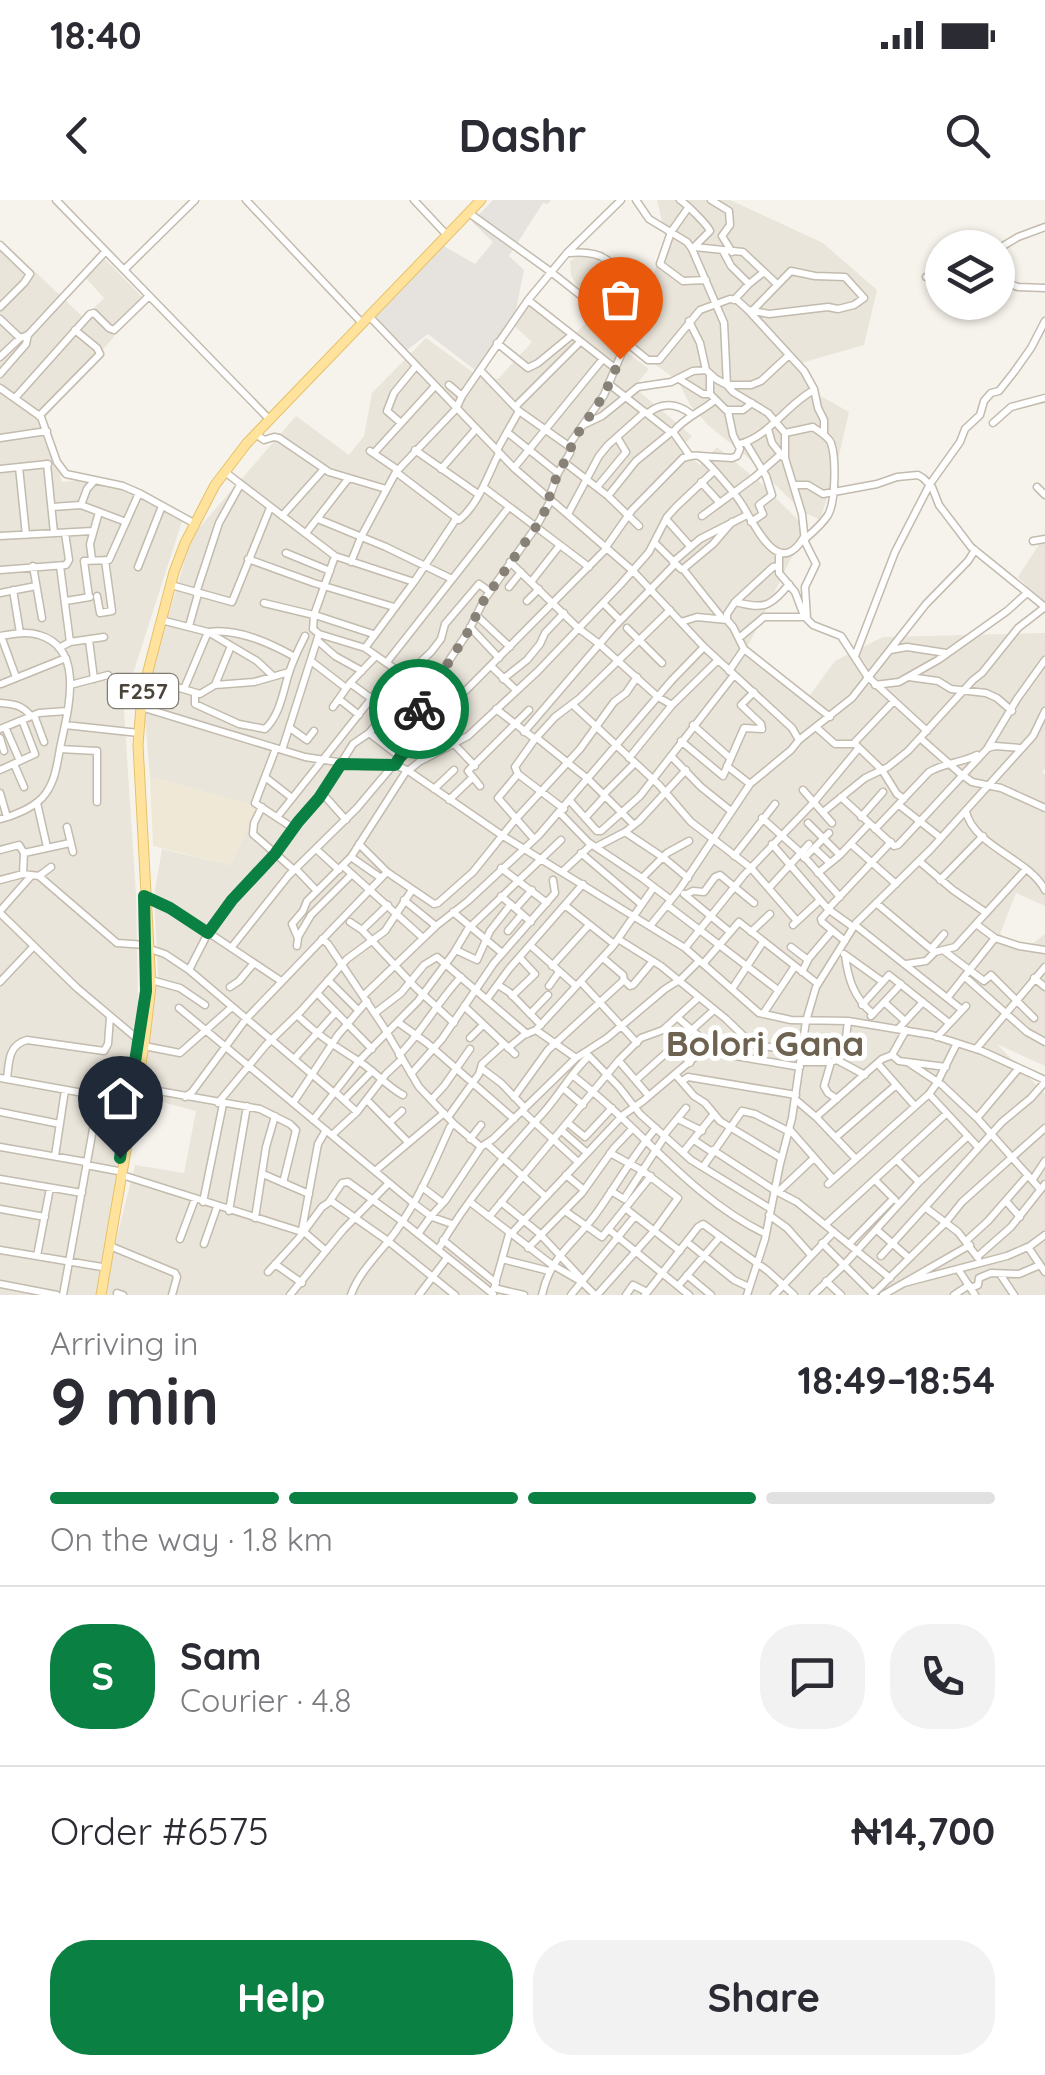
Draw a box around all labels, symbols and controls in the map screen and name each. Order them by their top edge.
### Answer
text: 18:40 [50,11,142,59]
text: Dashr [458,107,587,163]
icon: back [50,108,105,163]
icon: search [940,108,995,163]
map controls [925,230,1015,320]
button: layers [925,230,1015,320]
pin [578,257,663,360]
icon: bag [593,272,648,327]
courier [369,659,469,759]
road number: F257 [108,674,178,708]
icon: bike [392,682,447,737]
district label: Bolori Gana [666,1021,864,1065]
pin [78,1056,163,1159]
icon: home [93,1071,148,1126]
text: Arriving in [50,1323,199,1363]
text: 18:49–18:54 [798,1356,995,1404]
text: 9 min [50,1360,219,1441]
text: On the way · 1.8 km [50,1519,333,1559]
button: chat [760,1624,865,1729]
button: phone [890,1624,995,1729]
text: Sam [180,1632,262,1680]
text: S [91,1652,114,1700]
text: Courier · 4.8 [180,1680,352,1720]
text: Order #6575 [50,1807,269,1855]
text: ₦14,700 [852,1807,995,1855]
button: Help [50,1940,513,2055]
button: Share [533,1940,995,2055]

